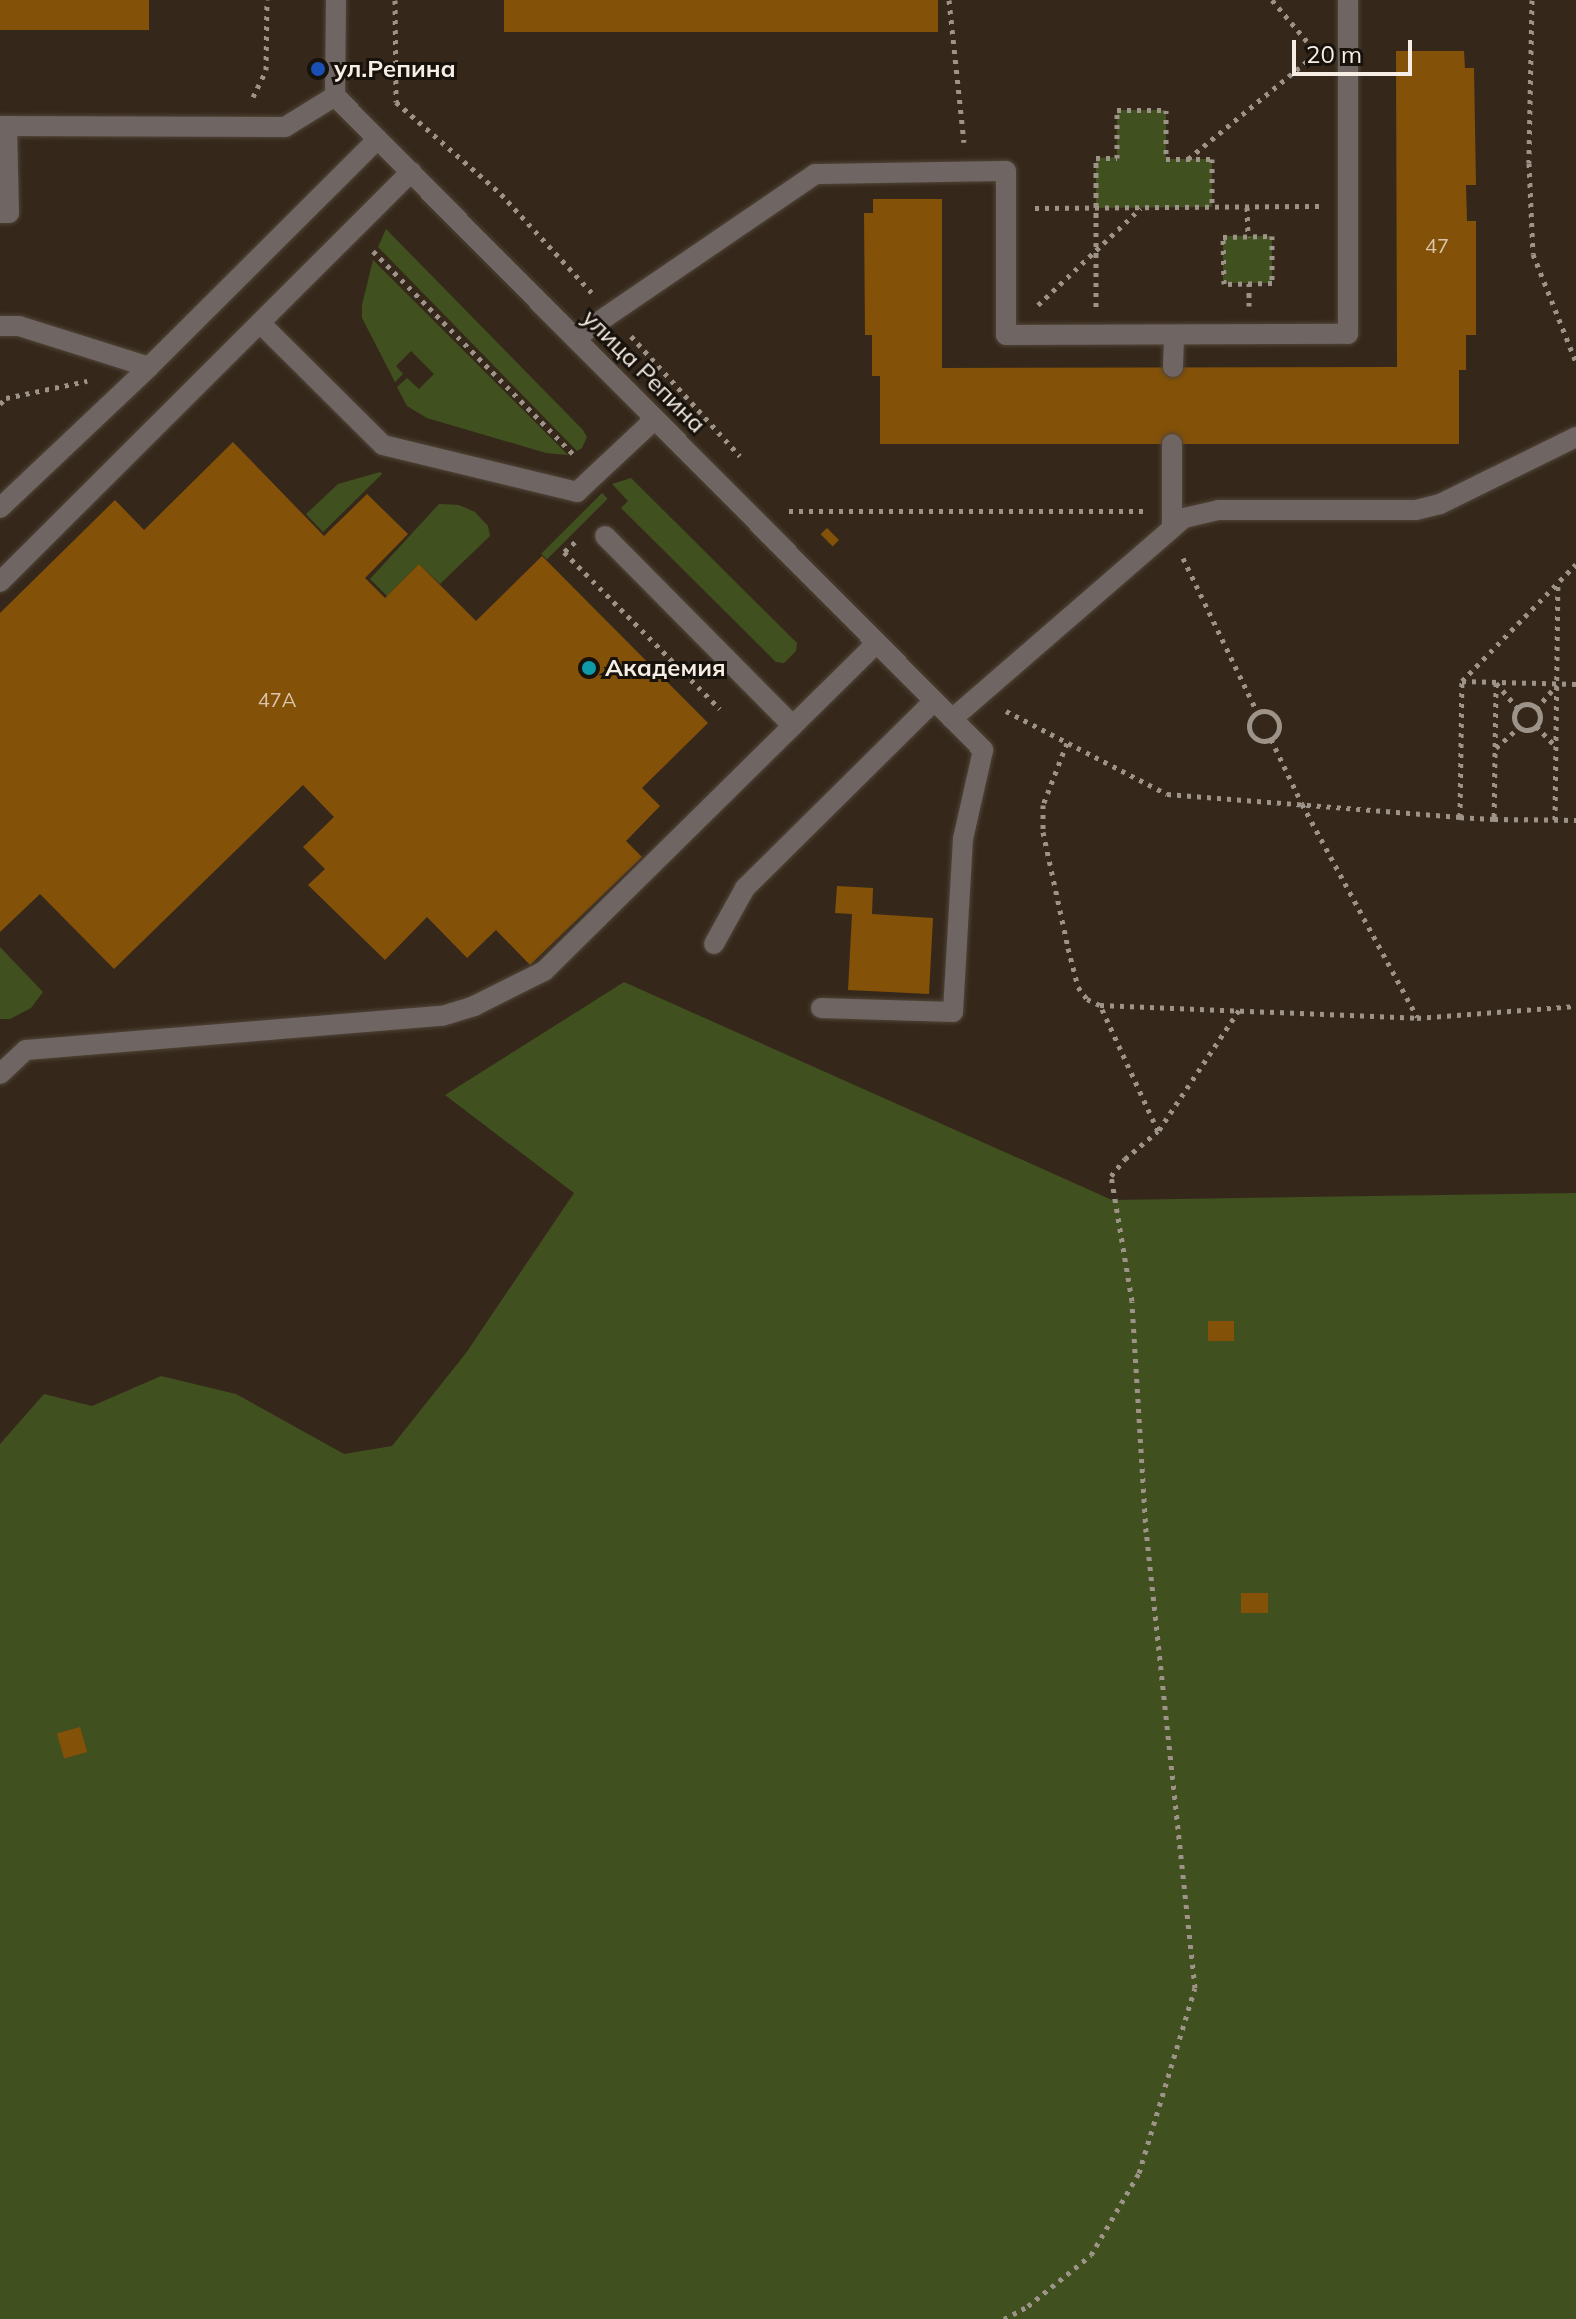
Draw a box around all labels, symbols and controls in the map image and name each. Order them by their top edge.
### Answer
scale bar [1296,24,1416,74]
text: 20 m [1306,39,1362,69]
place label: ул.Репина [334,55,456,83]
marker: ул.Репина [309,60,327,78]
house number: 47 [1425,233,1449,257]
street label: улица Репина [576,303,712,439]
place label: Академия [605,654,726,682]
marker: Академия [580,659,598,677]
house number: 47А [258,687,296,711]

